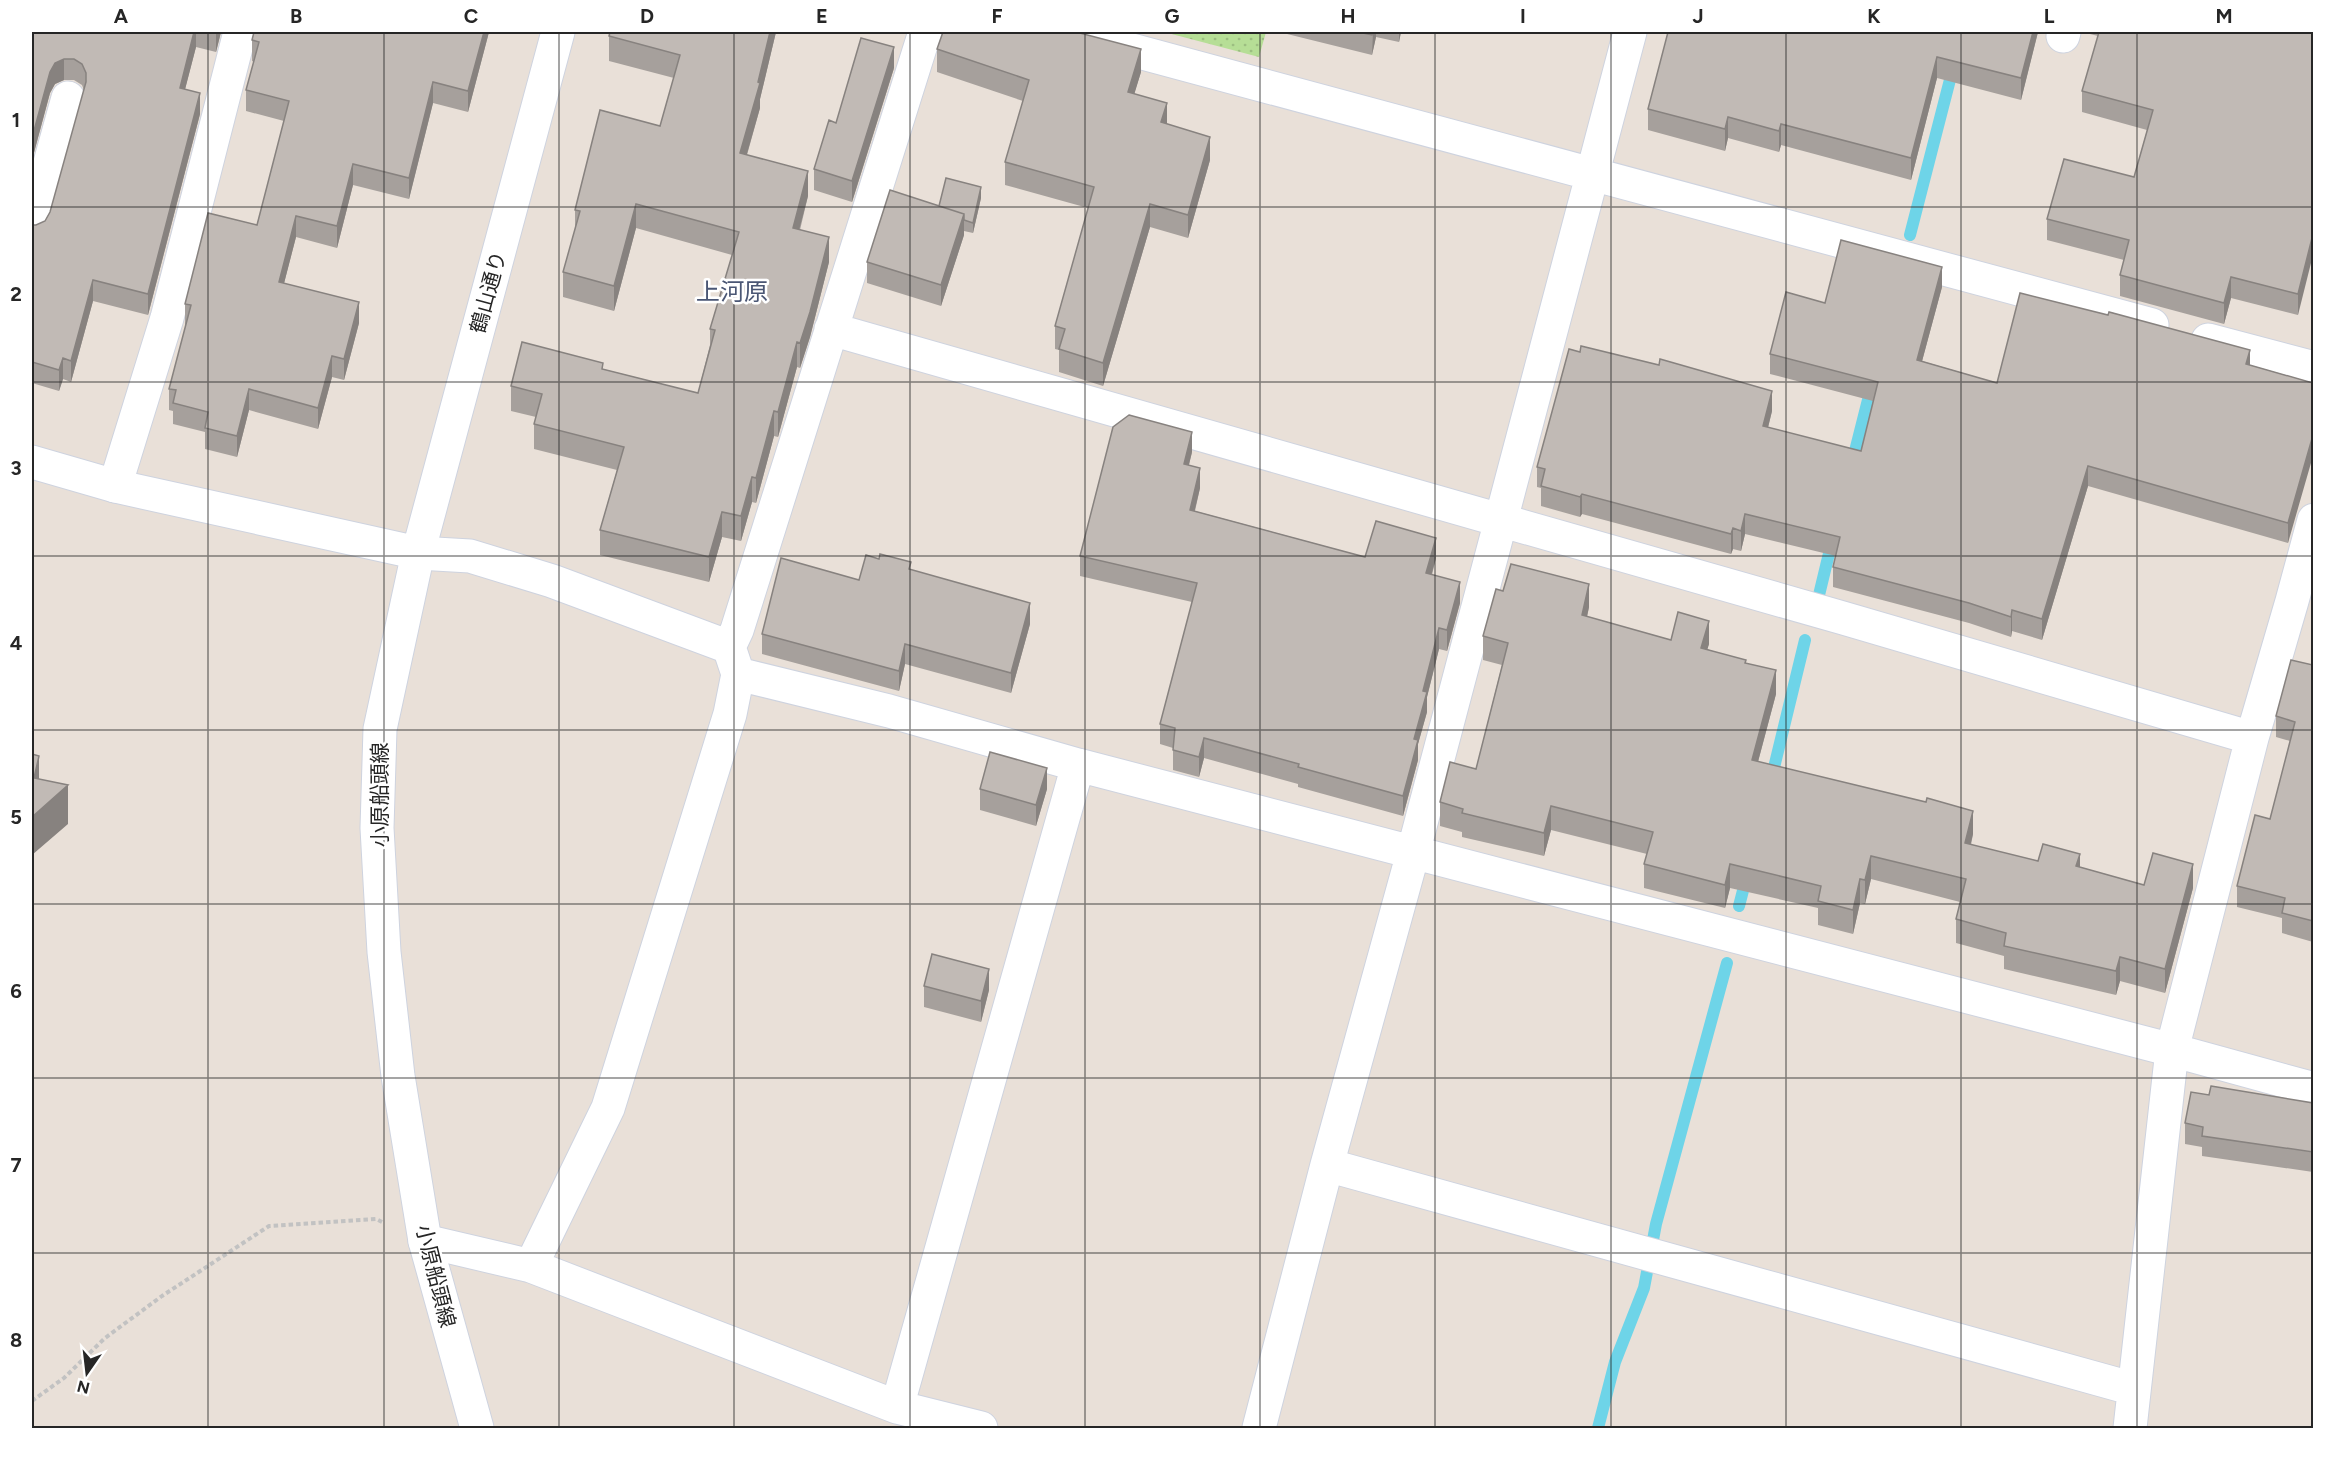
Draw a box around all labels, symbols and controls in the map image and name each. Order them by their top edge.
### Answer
text: A [114,4,129,28]
text: B [290,4,302,28]
text: C [464,4,478,28]
text: D [640,4,654,28]
text: E [816,4,828,28]
text: F [991,4,1003,28]
text: G [1165,4,1180,28]
text: H [1341,4,1356,28]
text: I [1520,4,1526,28]
text: J [1692,4,1704,28]
text: K [1867,4,1881,28]
text: L [2044,4,2055,28]
text: M [2215,4,2233,28]
text: 1 [12,108,20,132]
street label: 鶴山通り [465,248,511,336]
district label: 上河原 [696,277,768,306]
text: 2 [10,282,22,306]
text: 3 [10,456,22,480]
text: 4 [10,631,23,655]
street label: 小原船頭線 [367,743,392,848]
text: 5 [10,805,22,829]
text: 6 [10,979,22,1003]
text: 7 [10,1153,22,1177]
street label: 小原船頭線 [411,1222,461,1330]
text: 8 [10,1328,22,1352]
north arrow [57,1343,117,1403]
text: N [75,1376,92,1398]

